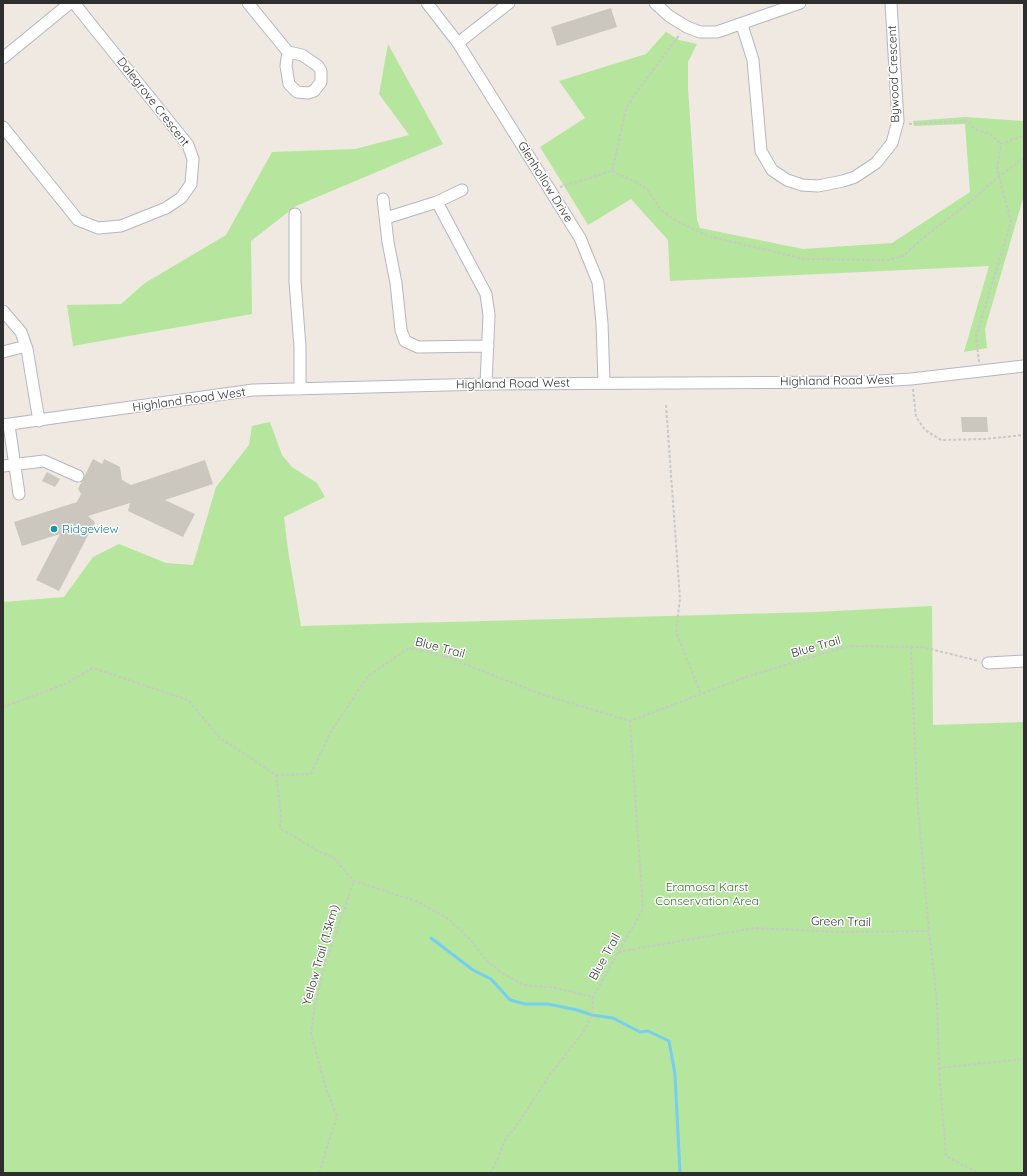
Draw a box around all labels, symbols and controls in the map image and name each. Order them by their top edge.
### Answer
street label: Bywood Crescent [885,25,903,123]
street label: Dalegrove Crescent [114,55,192,149]
street label: Glenhollow Drive [514,139,576,225]
street label: Highland Road West [780,373,894,389]
street label: Highland Road West [456,376,570,392]
street label: Highland Road West [132,385,246,415]
place label: Ridgeview [62,522,119,536]
marker: Ridgeview [49,524,59,534]
street label: Blue Trail [790,633,842,661]
street label: Blue Trail [414,634,466,662]
park label: Eramosa Karst Conservation Area [655,880,759,908]
street label: Yellow Trail (1.3km) [300,903,342,1007]
street label: Green Trail [811,914,871,930]
street label: Blue Trail [586,931,624,983]

